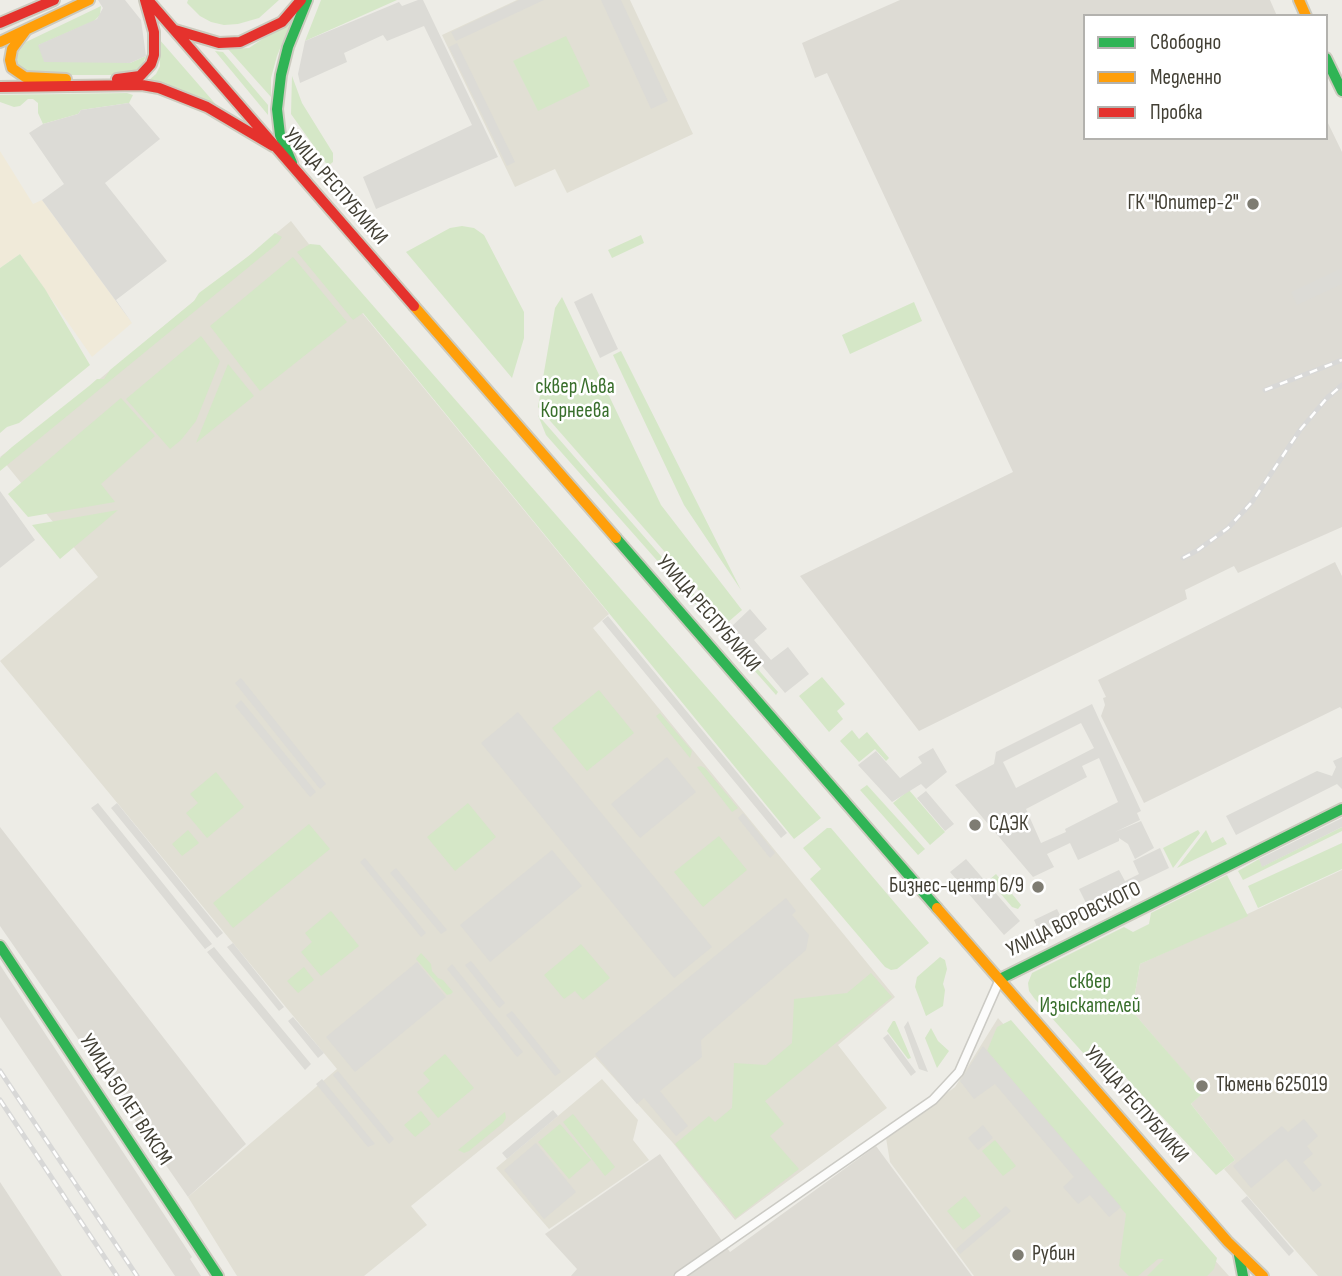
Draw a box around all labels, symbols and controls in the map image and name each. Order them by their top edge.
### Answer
legend [1083,14,1328,140]
text: Свободно [1150,30,1221,55]
text: Медленно [1150,65,1222,90]
text: Пробка [1150,100,1203,125]
street label: УЛИЦА РЕСПУБЛИКИ [278,124,392,250]
place label: ГК "Юпитер-2" [1128,191,1239,217]
marker: ГК "Юпитер-2" [1245,196,1261,212]
park label: сквер Льва Корнеева [535,375,615,425]
street label: УЛИЦА РЕСПУБЛИКИ [651,551,765,677]
place label: СДЭК [989,812,1028,838]
marker: СДЭК [967,817,983,833]
place label: Бизнес-центр 6/9 [889,874,1024,900]
street label: УЛИЦА ВОРОВСКОГО [1003,877,1145,963]
marker: Бизнес-центр 6/9 [1030,879,1046,895]
park label: сквер Изыскателей [1039,970,1141,1020]
street label: УЛИЦА 50 ЛЕТ ВЛКСМ [73,1030,177,1170]
street label: УЛИЦА РЕСПУБЛИКИ [1079,1042,1193,1168]
place label: Тюмень 625019 [1216,1073,1328,1099]
marker: Тюмень 625019 [1194,1078,1210,1094]
place label: Рубин [1032,1242,1075,1268]
marker: Рубин [1010,1247,1026,1263]

